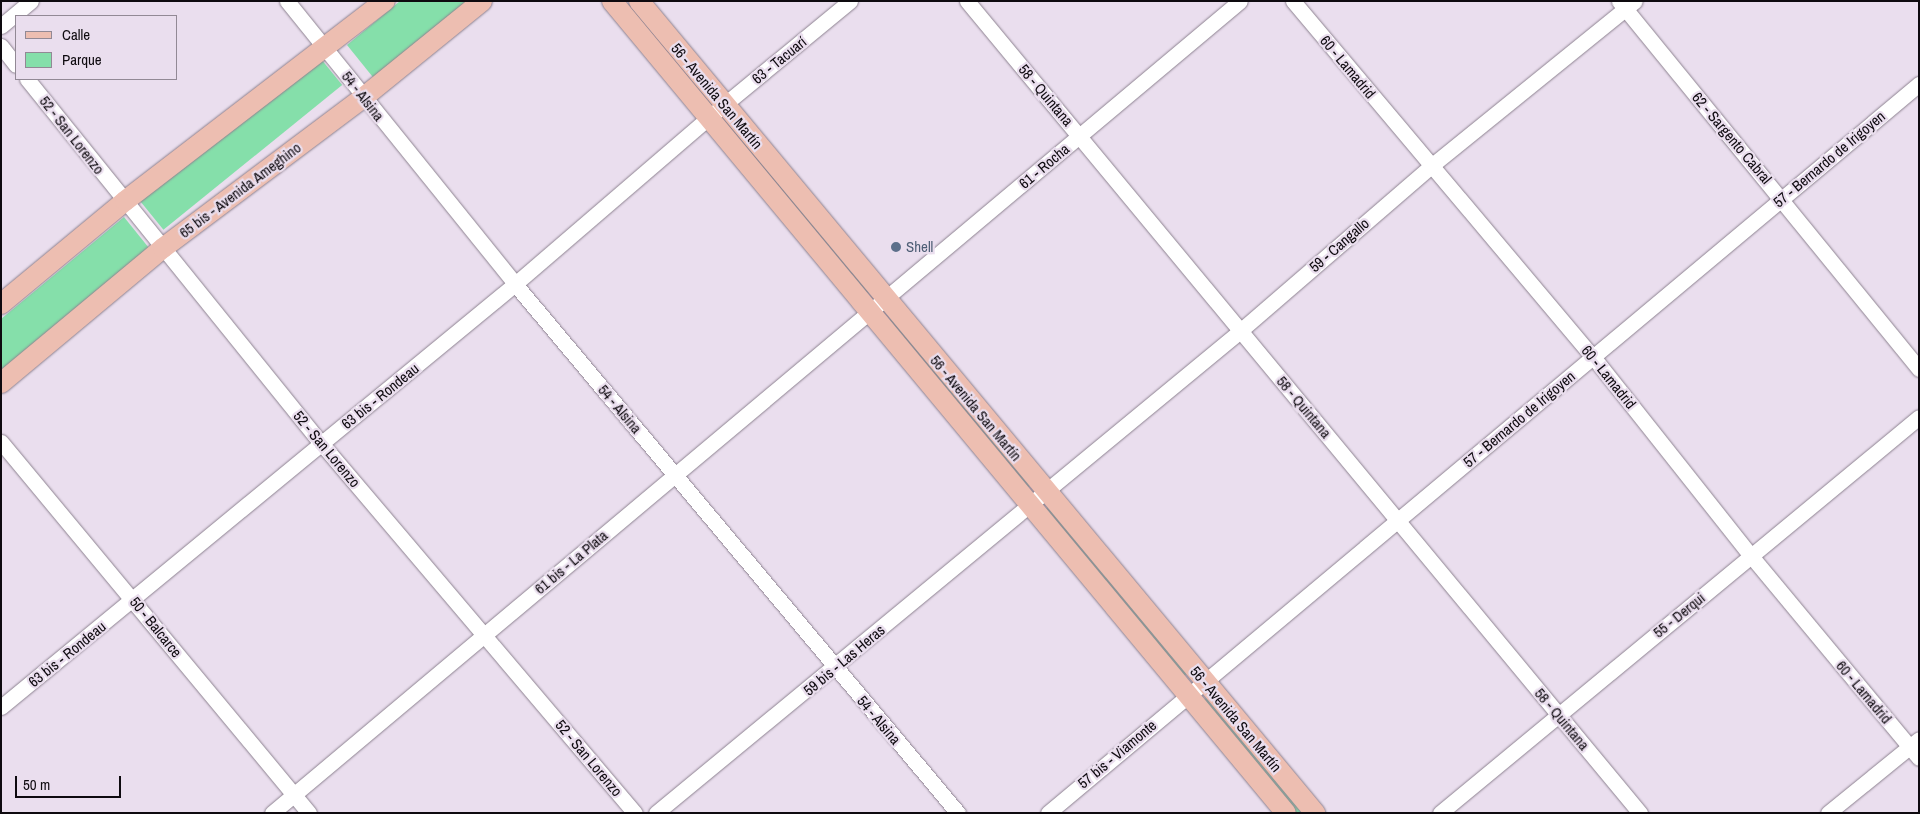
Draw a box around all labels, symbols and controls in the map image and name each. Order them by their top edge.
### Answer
legend [15,15,178,80]
text: Calle [62,24,90,45]
street label: 63 - Tacuarí [748,32,810,88]
street label: 60 - Lamadrid [1316,32,1380,102]
street label: 56 - Avenida San Martín [667,39,767,153]
text: Parque [62,49,102,70]
street label: 58 - Quintana [1015,60,1077,130]
street label: 54 - Alsina [338,67,388,125]
street label: 62 - Sargento Cabral [1688,88,1776,188]
street label: 52 - San Lorenzo [36,92,108,178]
street label: 57 - Bernardo de Irigoyen [1770,107,1888,211]
street label: 65 bis - Avenida Ameghino [175,138,305,242]
street label: 61 - Rocha [1015,140,1073,192]
street label: 59 - Cangallo [1305,214,1373,276]
place label: Shell [906,238,933,256]
marker: Shell [890,241,902,253]
street label: 60 - Lamadrid [1578,342,1640,412]
street label: 56 - Avenida San Martín [926,351,1026,465]
street label: 63 bis - Rondeau [338,359,422,433]
street label: 57 - Bernardo de Irigoyen [1460,367,1578,471]
street label: 58 - Quintana [1273,372,1335,442]
street label: 54 - Alsina [594,381,646,437]
street label: 52 - San Lorenzo [290,407,364,491]
street label: 61 bis - La Plata [531,526,611,598]
street label: 55 - Derqui [1649,589,1709,641]
street label: 50 - Balcarce [126,593,186,661]
street label: 63 bis - Rondeau [25,617,109,691]
street label: 59 bis - Las Heras [800,621,888,699]
street label: 60 - Lamadrid [1832,657,1896,727]
street label: 56 - Avenida San Martín [1186,662,1286,776]
street label: 58 - Quintana [1531,684,1593,754]
street label: 54 - Alsina [853,692,905,748]
street label: 52 - San Lorenzo [552,716,626,800]
street label: 57 bis - Viamonte [1074,716,1160,792]
scale bar [18,766,124,798]
text: 50 m [23,774,50,795]

